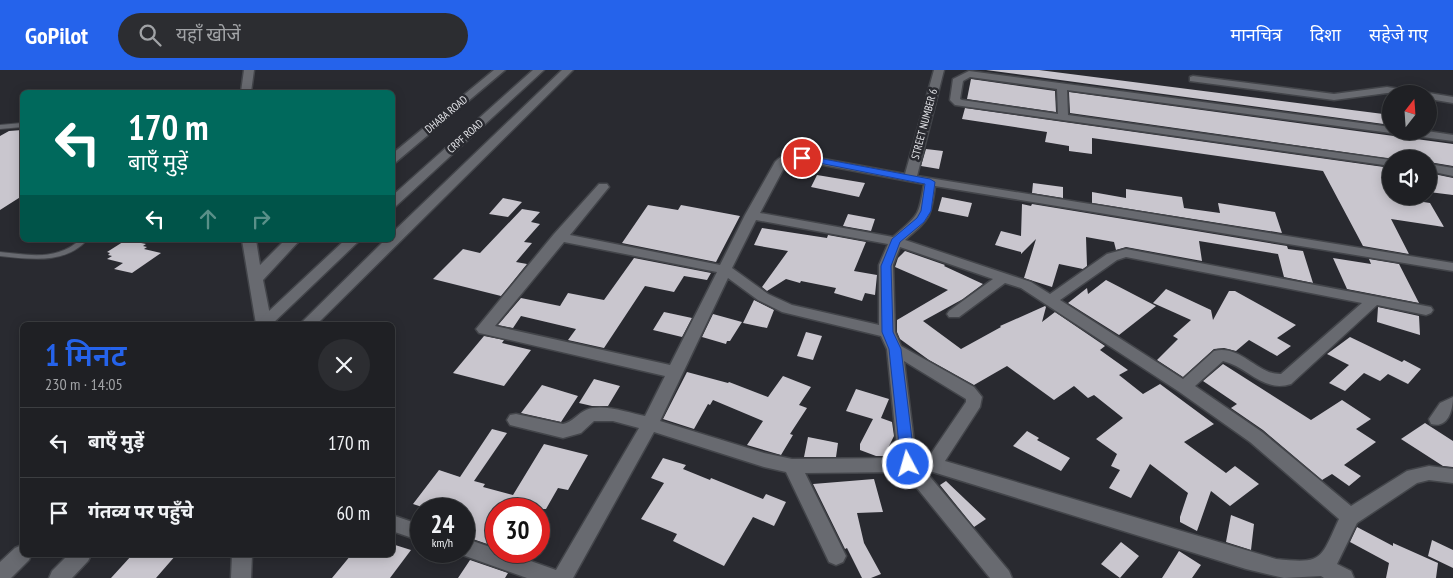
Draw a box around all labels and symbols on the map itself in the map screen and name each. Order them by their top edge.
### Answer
north arrow [1382,85,1438,140]
street label: STREET NUMBER 6 [908,87,940,161]
street label: DHABA ROAD [422,92,470,136]
street label: CRPF ROAD [444,116,486,156]
pin [781,137,823,179]
position arrow [881,437,933,489]
speed limit sign: 30 [485,498,550,563]

